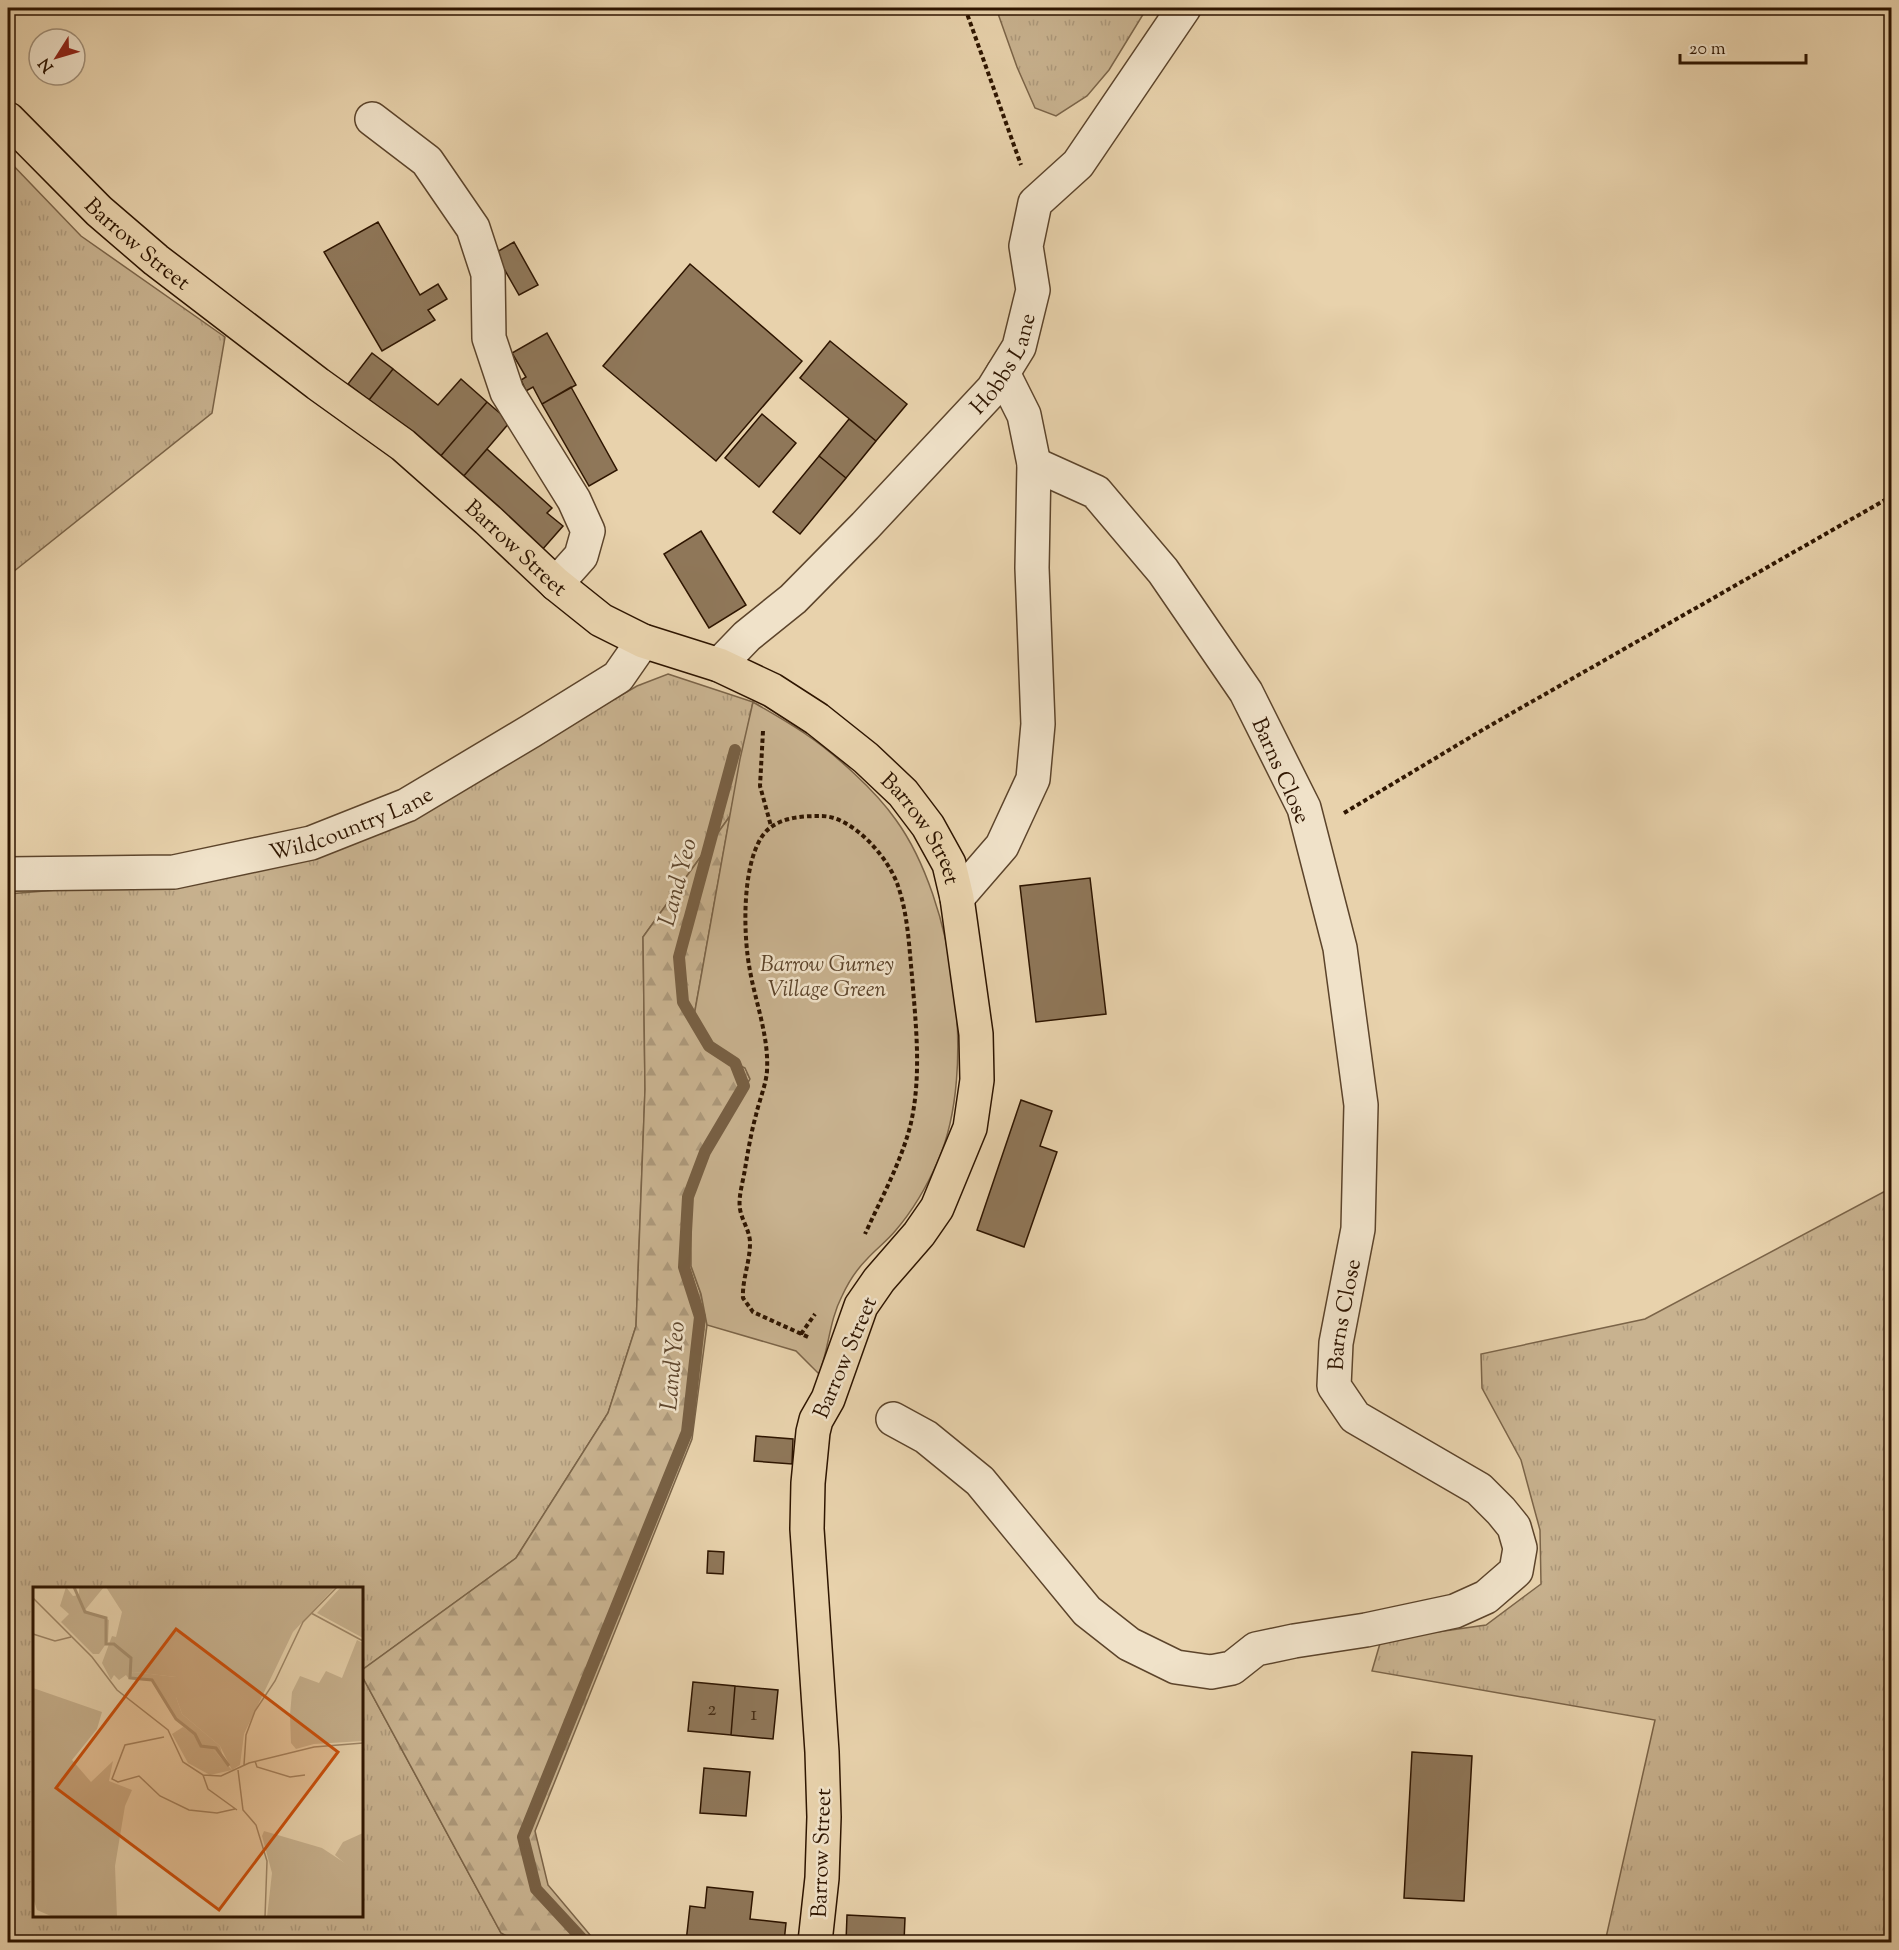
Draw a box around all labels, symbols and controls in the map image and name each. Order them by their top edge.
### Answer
north arrow [27,27,87,87]
scale bar [1680,27,1806,65]
text: 20 m [1689,37,1726,63]
text: N [34,52,60,77]
street label: Barrow Street [75,192,196,300]
street label: Hobbs Lane [964,310,1046,423]
street label: Barrow Street [456,493,573,606]
street label: Barns Close [1242,713,1317,829]
street label: Barrow Street [872,767,966,888]
street label: Wildcountry Lane [267,780,440,870]
water label: Land Yeo [651,835,707,930]
park label: Barrow Gurney Village Green [760,950,894,1007]
street label: Barns Close [1322,1256,1371,1371]
street label: Barrow Street [807,1292,887,1424]
water label: Land Yeo [653,1320,695,1412]
inset map [33,1587,363,1917]
house number: 2 [707,1696,717,1725]
house number: 1 [751,1701,758,1730]
street label: Barrow Street [805,1787,841,1918]

